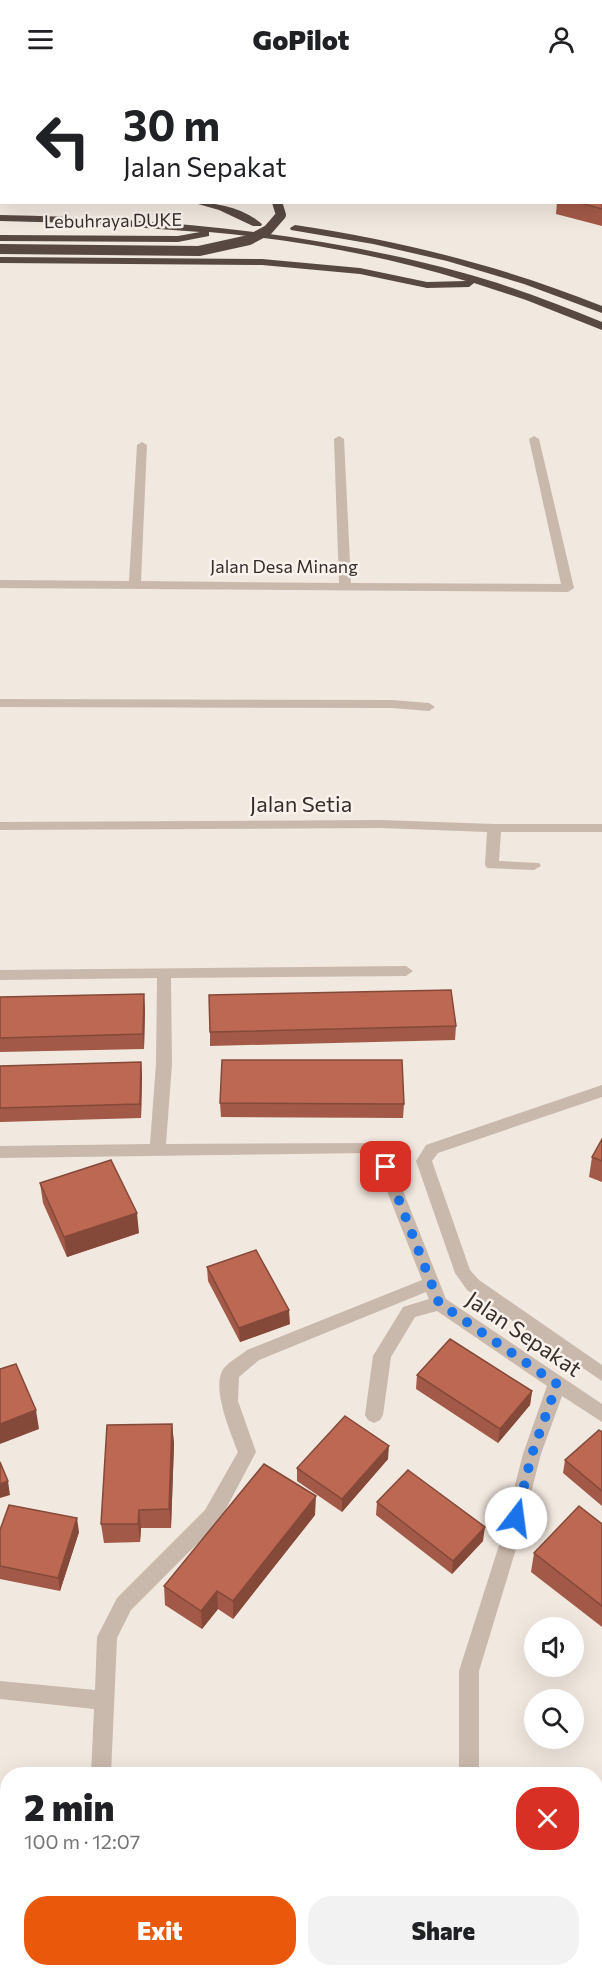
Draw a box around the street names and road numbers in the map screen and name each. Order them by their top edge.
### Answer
street label: Lebuhraya DUKE [44,208,182,232]
street label: Jalan Desa Minang [210,555,358,577]
street label: Jalan Setia [250,790,352,817]
street label: Jalan Sepakat [461,1285,587,1382]

